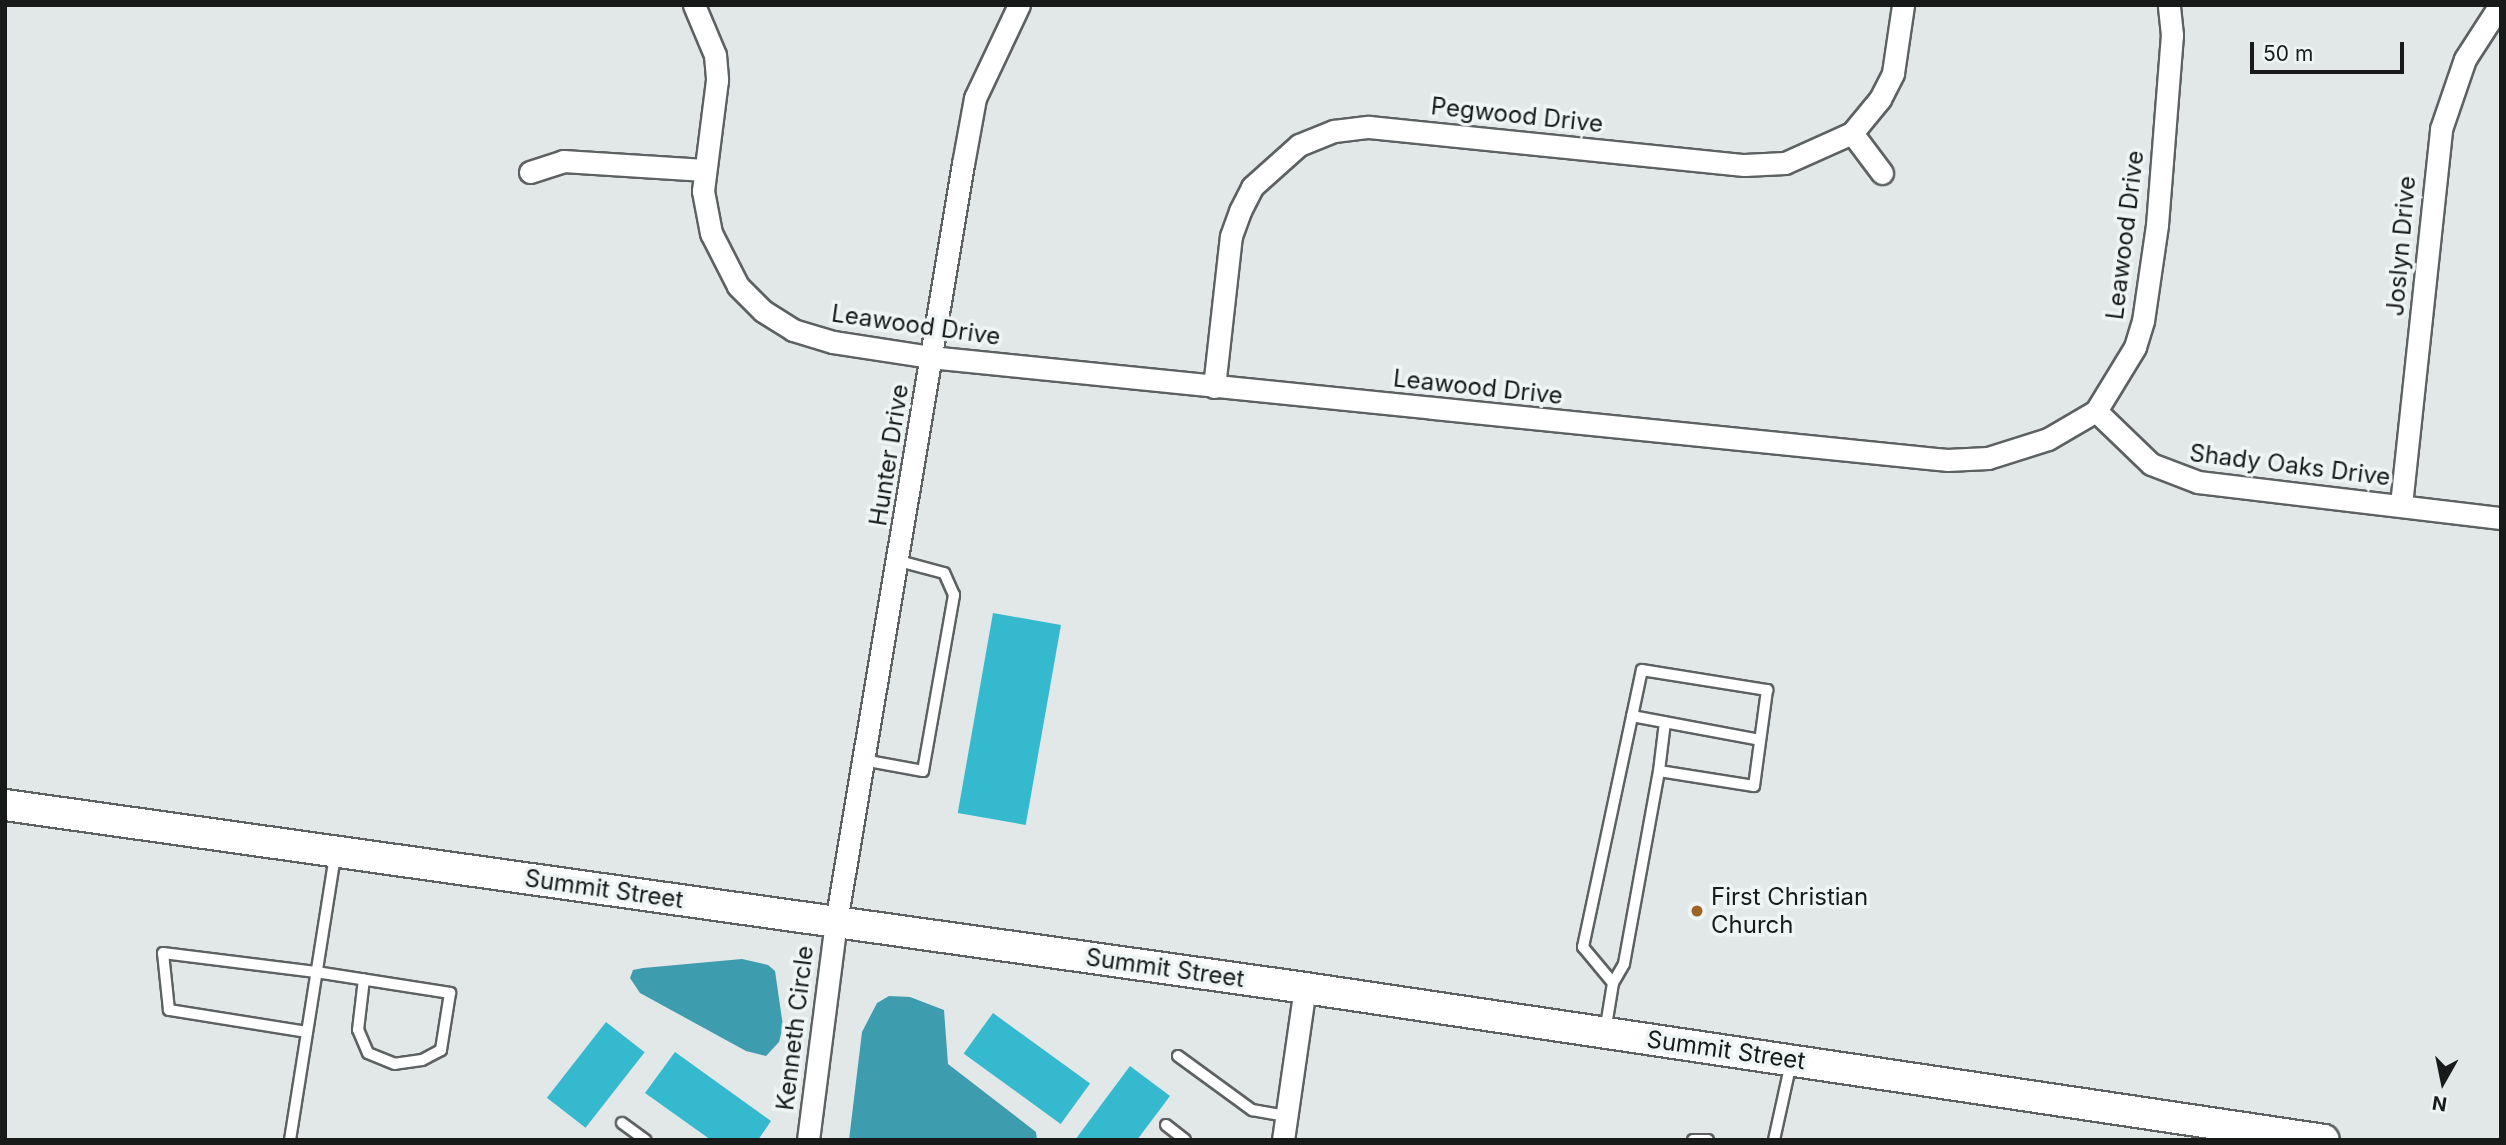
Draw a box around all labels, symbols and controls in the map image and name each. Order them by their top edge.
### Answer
scale bar [2254,28,2408,72]
text: 50 m [2263,41,2313,66]
street label: Pegwood Drive [1430,92,1604,138]
street label: Leawood Drive [2100,149,2150,321]
street label: Joslyn Drive [2381,175,2421,317]
street label: Leawood Drive [830,299,1002,351]
street label: Leawood Drive [1392,364,1564,410]
street label: Hunter Drive [864,382,914,528]
street label: Shady Oaks Drive [2188,438,2392,492]
street label: Summit Street [523,864,685,914]
place label: First Christian Church [1711,883,1868,939]
marker: First Christian Church [1689,903,1705,919]
street label: Summit Street [1084,943,1246,993]
street label: Kenneth Circle [771,944,819,1112]
street label: Summit Street [1645,1025,1807,1075]
north arrow [2408,1047,2478,1117]
text: N [2431,1091,2449,1116]

